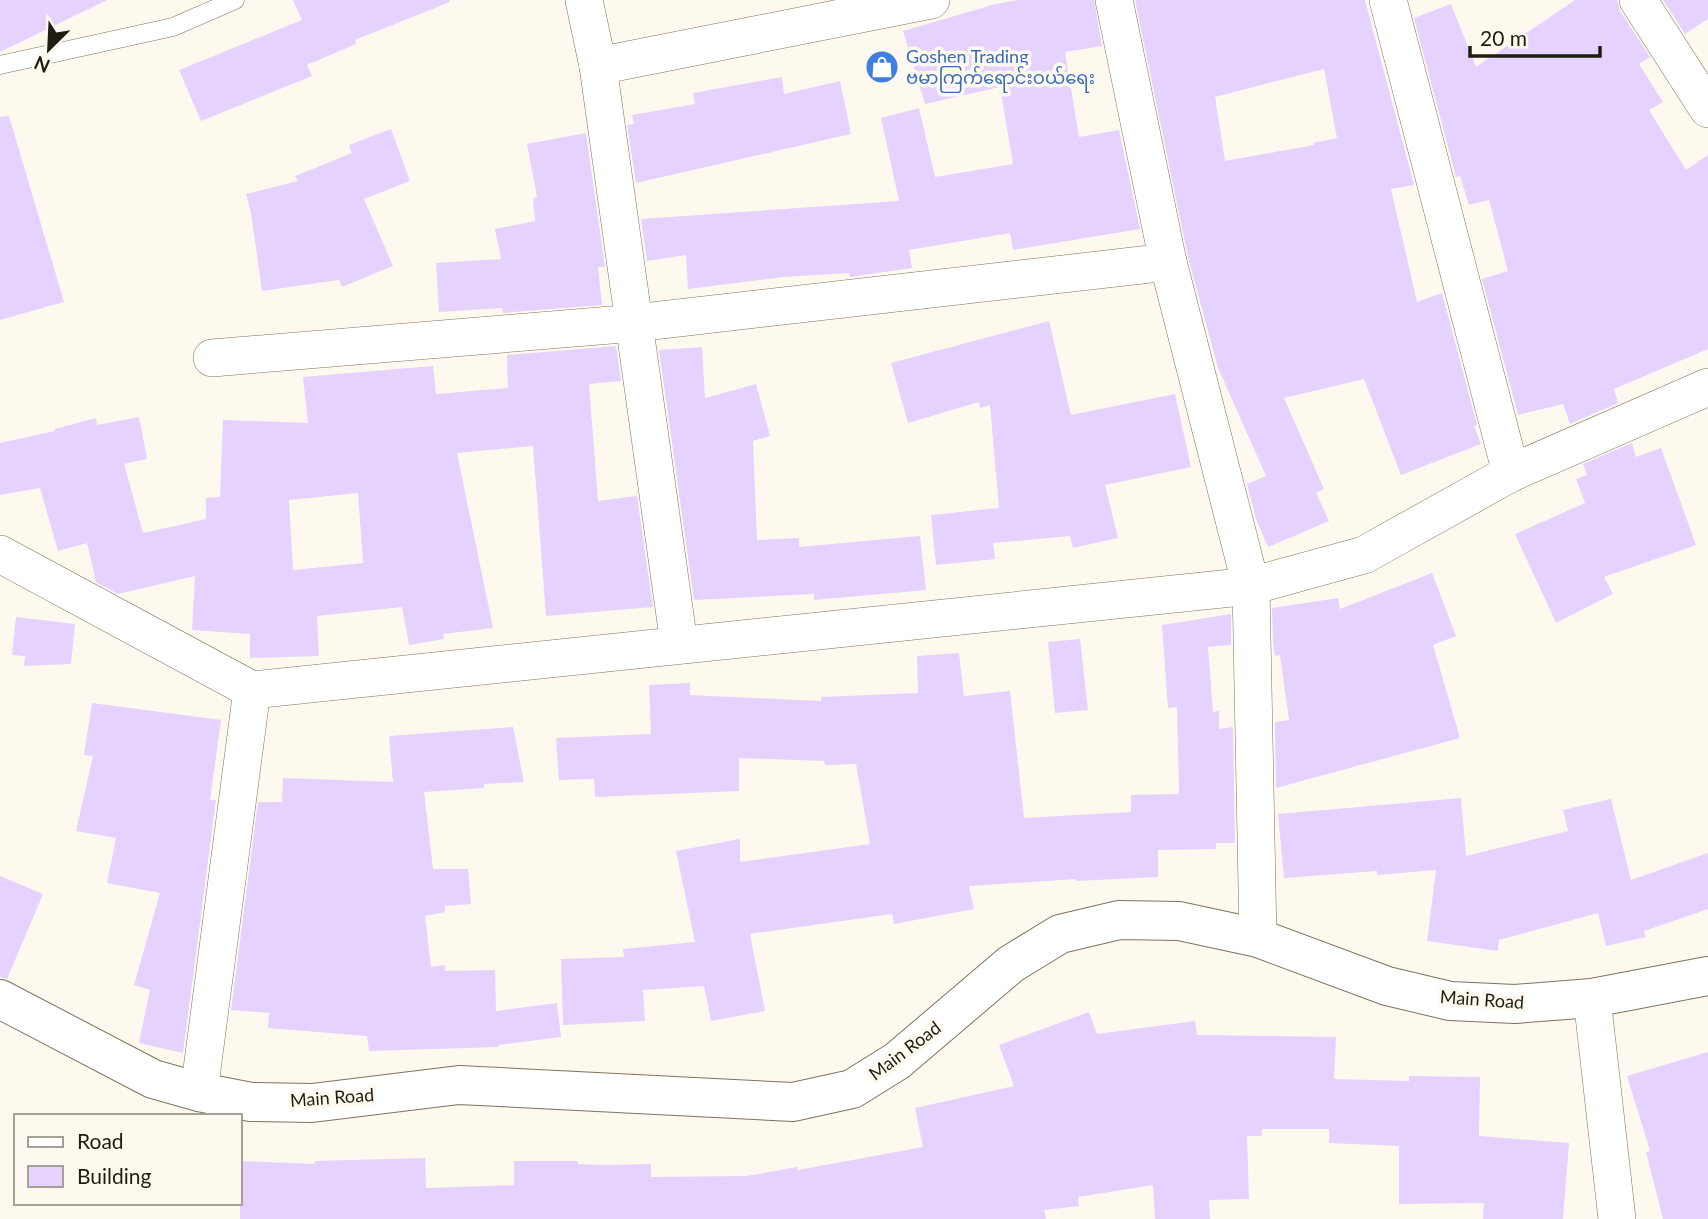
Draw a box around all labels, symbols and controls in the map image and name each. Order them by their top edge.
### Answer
north arrow [14,14,84,84]
scale bar [1470,14,1600,58]
text: 20 m [1480,25,1527,50]
place label: Goshen Trading ဗမာကြက်ရောင်းဝယ်ရေး [906,45,1095,93]
shop icon: Goshen Trading ဗမာကြက်ရောင်းဝယ်ရေး [863,48,901,86]
text: N [31,52,53,78]
street label: Main Road [1439,985,1525,1013]
street label: Main Road [864,1016,945,1084]
street label: Main Road [289,1083,375,1111]
legend [14,1114,242,1205]
text: Road [77,1128,124,1153]
text: Building [77,1163,152,1188]

